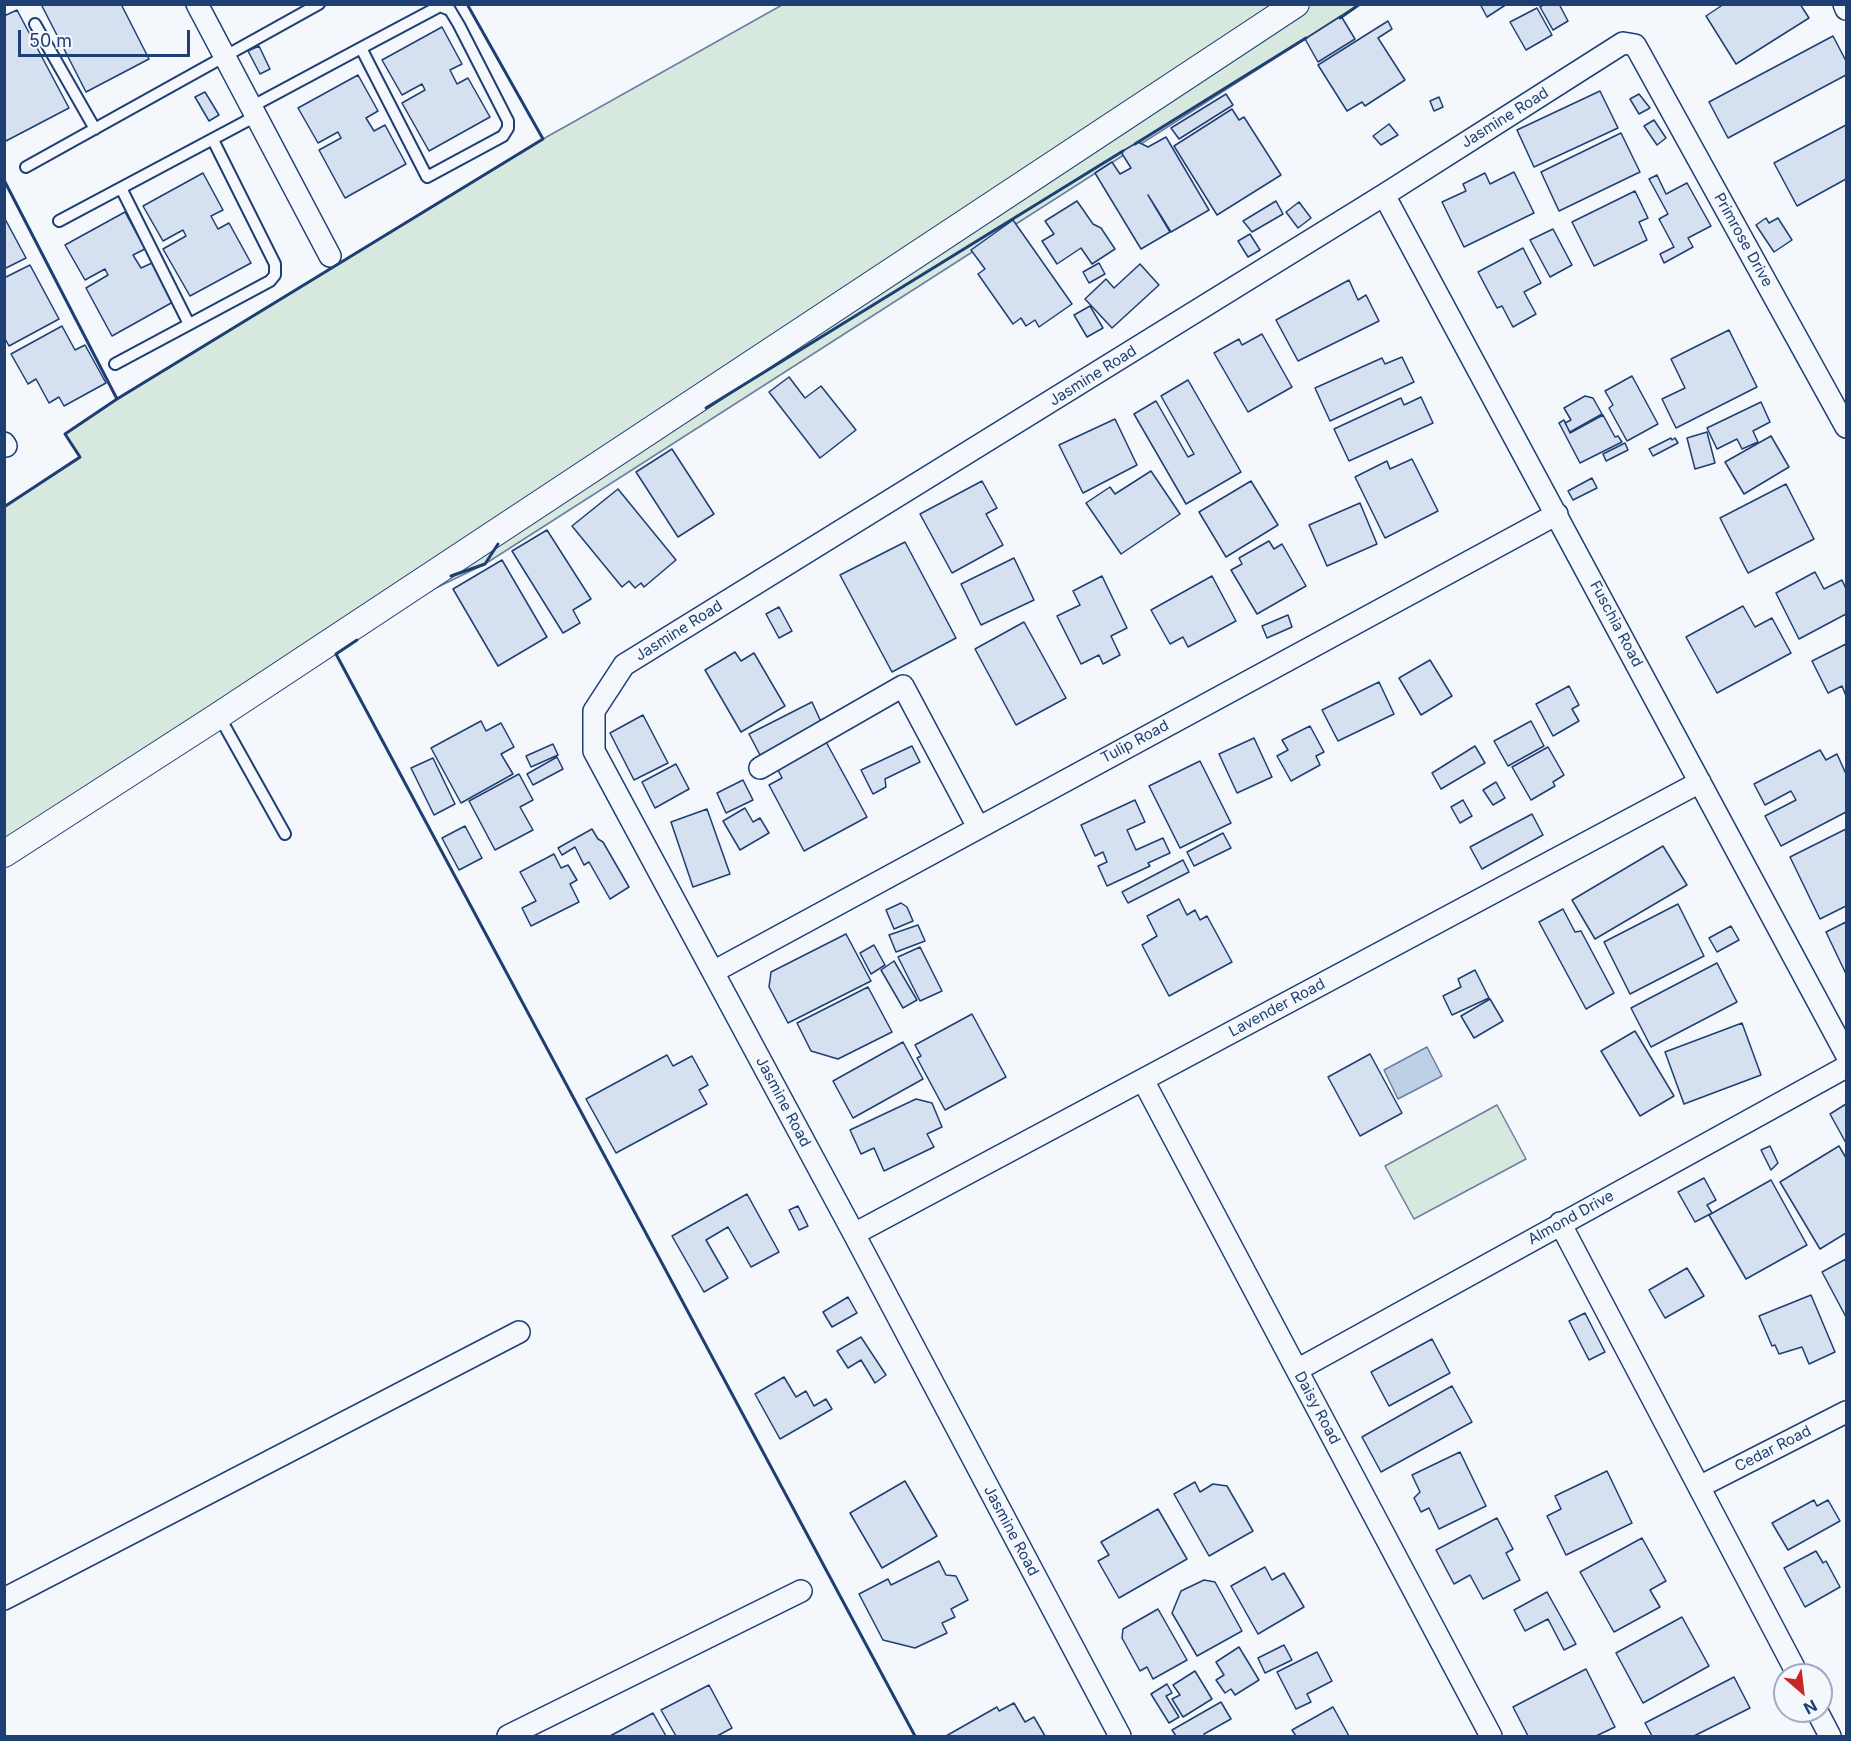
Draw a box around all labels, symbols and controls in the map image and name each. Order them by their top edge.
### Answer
scale bar [21,18,194,56]
text: 50 m [29,30,72,51]
street label: Jasmine Road [1458,84,1552,152]
street label: Primrose Drive [1710,190,1776,290]
street label: Jasmine Road [1046,342,1140,410]
street label: Fuschia Road [1586,578,1646,670]
street label: Jasmine Road [632,597,726,665]
street label: Tulip Road [1098,717,1172,767]
street label: Lavender Road [1226,975,1328,1041]
street label: Jasmine Road [752,1054,814,1150]
street label: Almond Drive [1525,1187,1617,1249]
street label: Daisy Road [1290,1369,1344,1447]
street label: Cedar Road [1732,1422,1814,1476]
street label: Jasmine Road [980,1483,1042,1579]
north arrow [1773,1663,1833,1723]
text: N [1800,1695,1821,1719]

